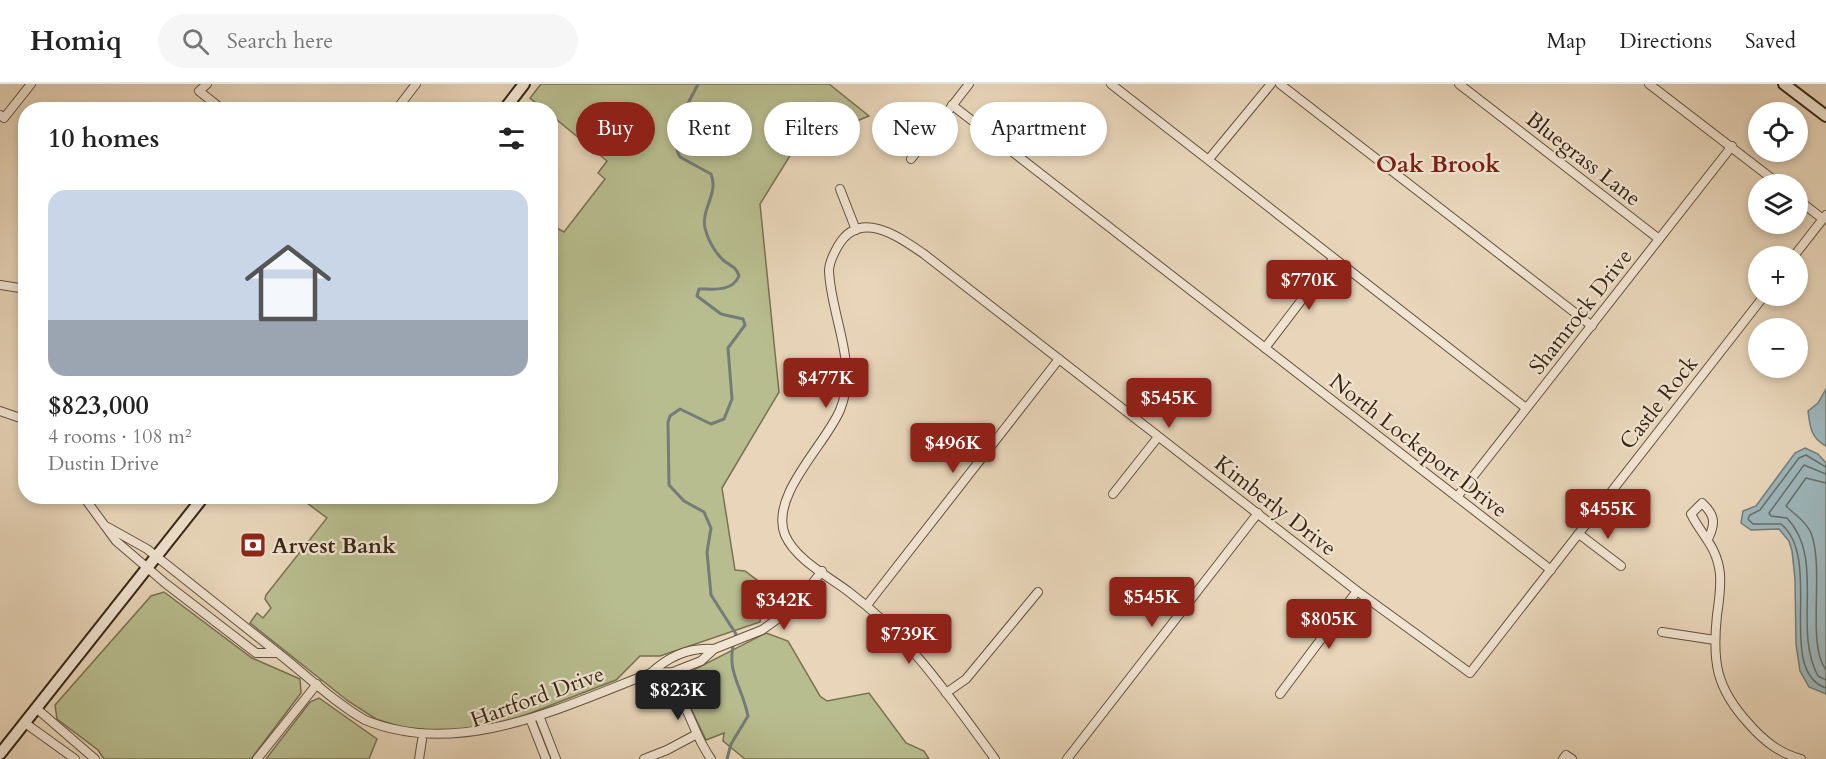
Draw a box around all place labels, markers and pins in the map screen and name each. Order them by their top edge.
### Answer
pin: $770K [1267,260,1351,311]
pin: $477K [784,358,868,409]
pin: $545K [1127,378,1211,429]
pin: $496K [911,423,995,474]
pin: $455K [1566,489,1650,540]
bank icon: Arvest Bank [238,530,268,560]
place label: Arvest Bank [272,531,396,561]
pin: $545K [1110,577,1194,628]
pin: $342K [742,580,826,631]
pin: $805K [1287,599,1371,650]
pin: $739K [867,614,951,665]
pin: $823K [636,670,720,721]

